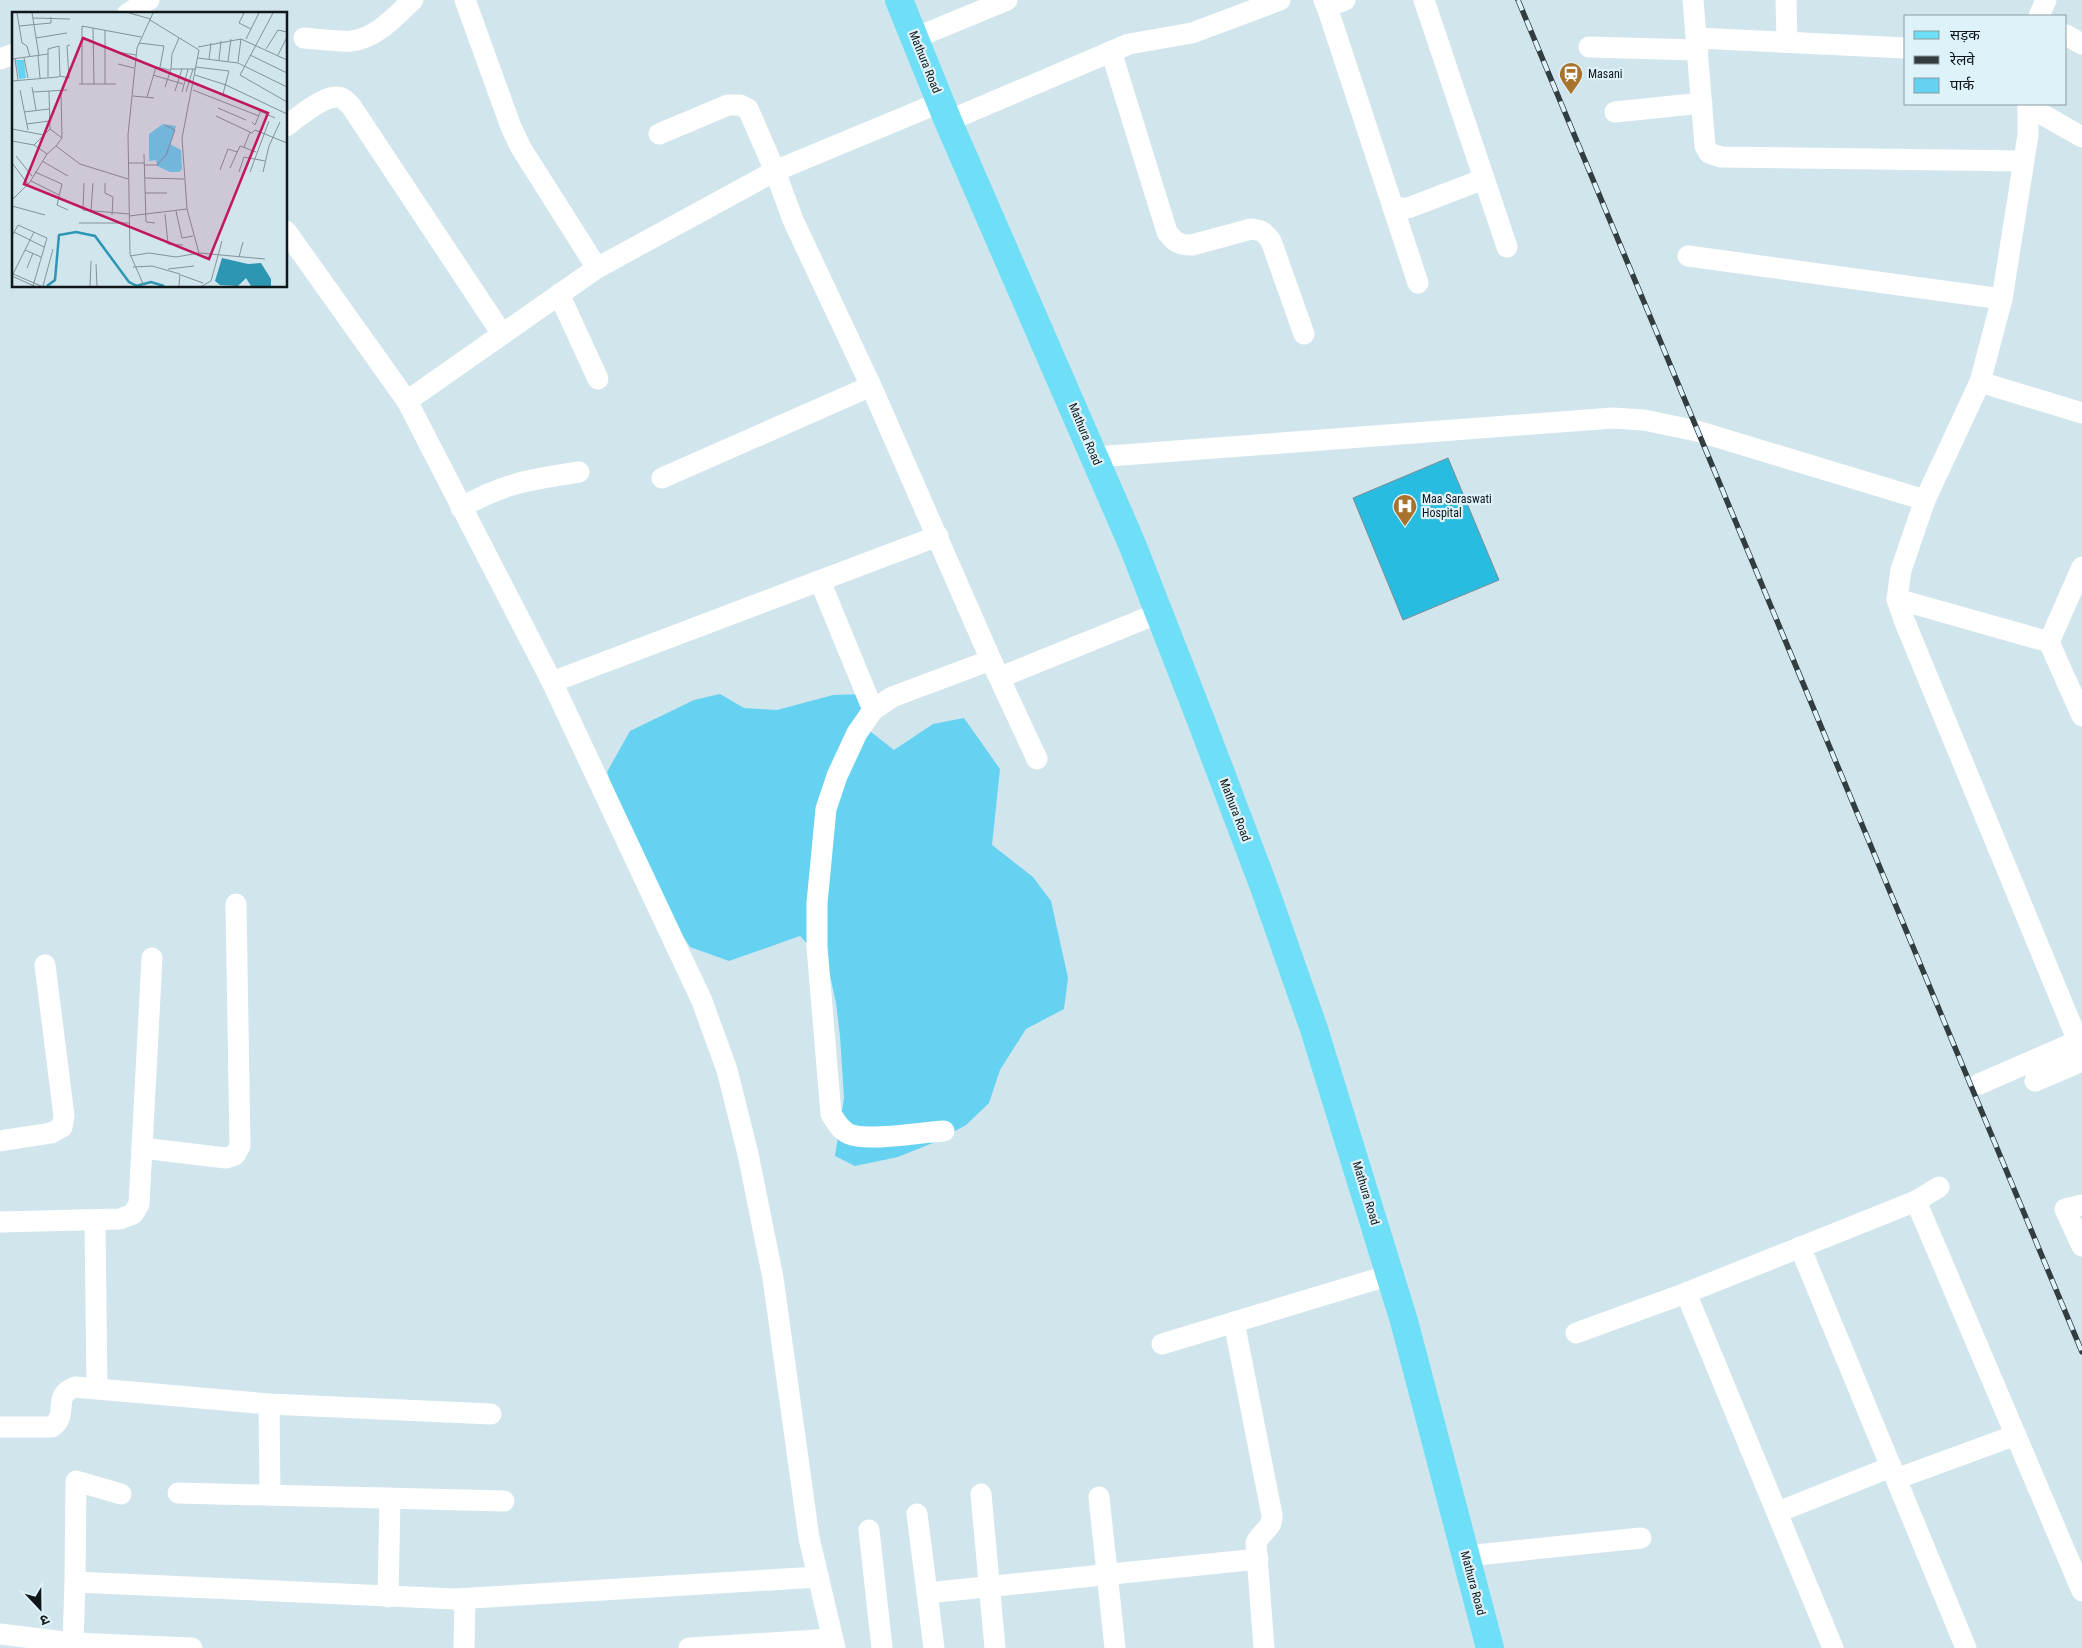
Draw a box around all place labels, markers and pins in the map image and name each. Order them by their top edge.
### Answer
station icon: Masani [1558,61,1584,95]
place label: Masani [1588,67,1623,81]
place label: Maa Saraswati Hospital [1422,492,1492,520]
hospital icon: Maa Saraswati Hospital [1392,493,1418,527]

